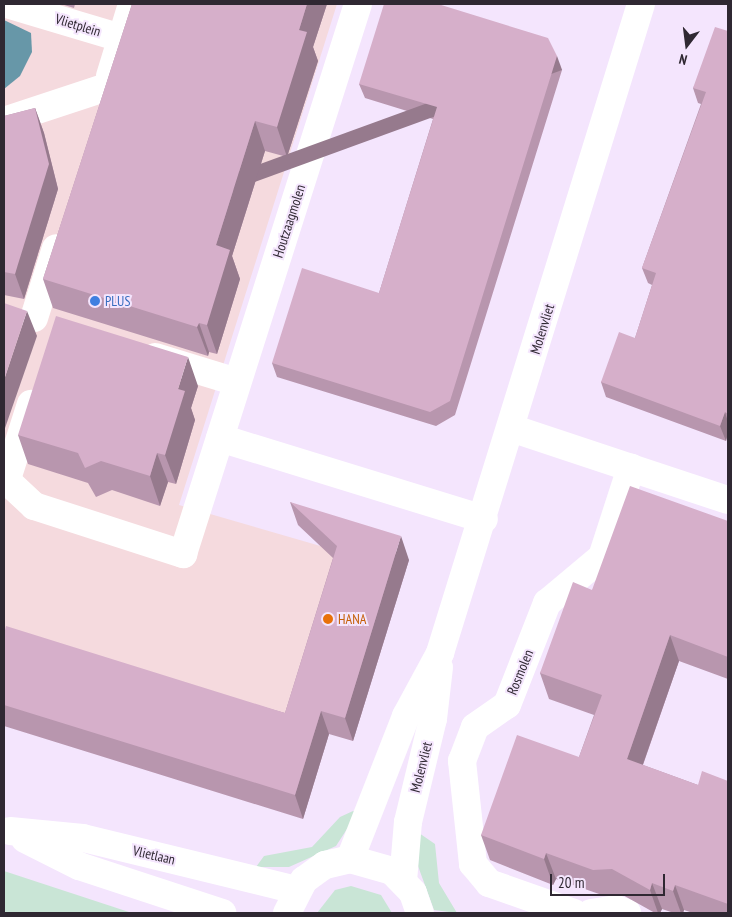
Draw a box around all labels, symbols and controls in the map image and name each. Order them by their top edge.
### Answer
street label: Vlietplein [53,10,103,40]
north arrow [662,20,712,70]
text: N [677,50,689,69]
street label: Houtzaagmolen [269,182,309,260]
place label: PLUS [105,293,130,309]
marker: PLUS [89,295,101,307]
street label: Molenvliet [526,302,558,356]
place label: HANA [338,611,366,627]
marker: HANA [322,613,334,625]
street label: Rosmolen [503,647,537,697]
street label: Molenvliet [407,740,435,794]
street label: Vlietlaan [131,842,177,868]
scale bar [552,864,667,896]
text: 20 m [558,873,584,892]

